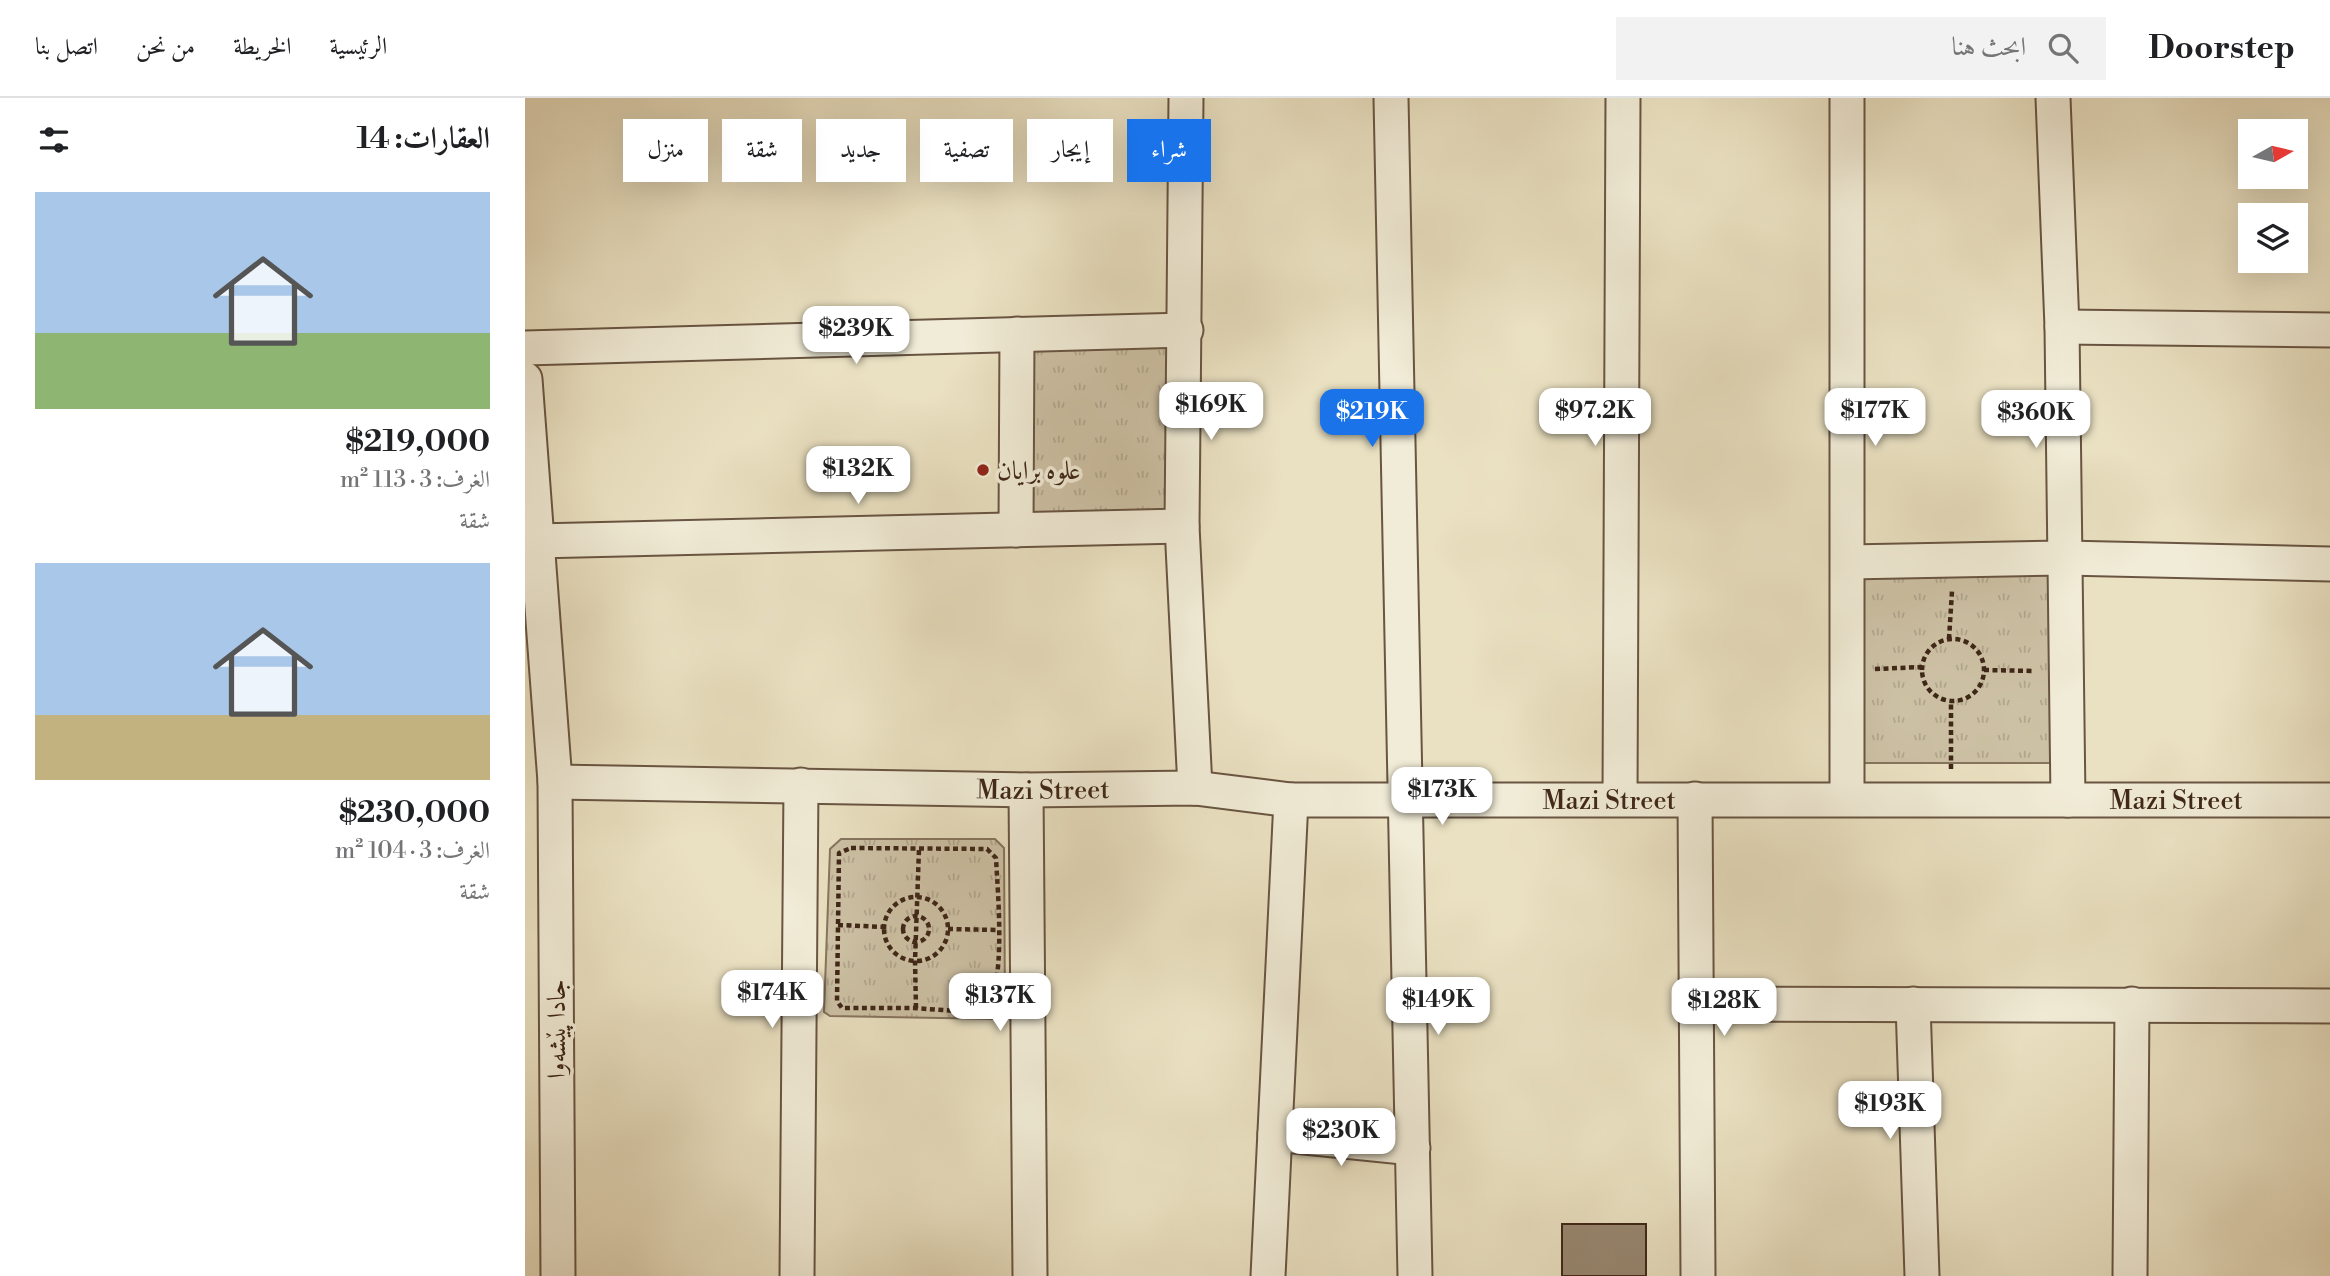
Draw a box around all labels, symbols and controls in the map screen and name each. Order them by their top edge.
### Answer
search box [1616,17,2106,80]
text: Doorstep [2148,28,2295,69]
icon: search [2044,29,2082,67]
text: ابحث هنا [1951,31,2026,63]
text: اتصل بنا [35,32,98,62]
text: من نحن [136,32,195,62]
text: الخريطة [233,32,292,62]
text: الرئيسية [330,32,387,62]
chip: منزل [623,119,708,182]
chip: شقة [722,119,802,182]
chip: جديد [816,119,906,182]
chip: تصفية [920,119,1013,182]
chip: إيجار [1027,119,1113,182]
chip: شراء [1127,119,1211,182]
north arrow [2238,119,2308,189]
map controls [2238,119,2308,273]
text: العقارات: 14 [357,120,490,158]
icon: filters [35,121,73,159]
button: layers [2238,203,2308,273]
icon: home [200,238,326,364]
pin: $239K [807,306,905,366]
text: $239K [818,315,894,343]
pin: $169K [1162,382,1260,442]
pin: $97.2K [1538,388,1652,448]
pin: $177K [1826,388,1924,448]
pin: $219K [1323,390,1421,449]
pin: $360K [1987,390,2085,450]
text: $169K [1175,391,1247,419]
text: $97.2K [1555,397,1635,425]
text: $177K [1841,397,1909,425]
text: $219K [1336,398,1408,426]
text: $360K [1997,399,2075,427]
text: $219,000 [346,423,490,461]
pin: $132K [809,446,907,506]
text: $132K [822,455,894,483]
place label: علوه برايان [997,455,1081,487]
marker: علوه برايان [975,462,991,478]
text: الغرف: 3 · 113 m² [340,466,490,494]
text: شقة [460,507,490,535]
icon: home [200,609,326,735]
pin: $173K [1393,768,1491,827]
street label: Mazi Street [976,774,1110,807]
text: $173K [1407,776,1477,804]
street label: Mazi Street [1543,785,1676,817]
street label: Mazi Street [2110,785,2243,817]
text: $230,000 [339,794,490,832]
text: الغرف: 3 · 104 m² [335,837,490,865]
text: شقة [460,878,490,906]
pin: $174K [723,970,821,1030]
pin: $137K [951,974,1049,1033]
pin: $149K [1389,978,1487,1037]
pin: $128K [1675,978,1773,1038]
street label: جادا پێشەوا [541,979,574,1079]
text: $174K [737,979,807,1007]
text: $137K [965,982,1035,1010]
text: $149K [1402,986,1474,1014]
text: $128K [1688,987,1760,1015]
pin: $193K [1841,1082,1939,1141]
text: $193K [1854,1090,1926,1118]
pin: $230K [1292,1108,1390,1168]
text: $230K [1302,1117,1380,1145]

